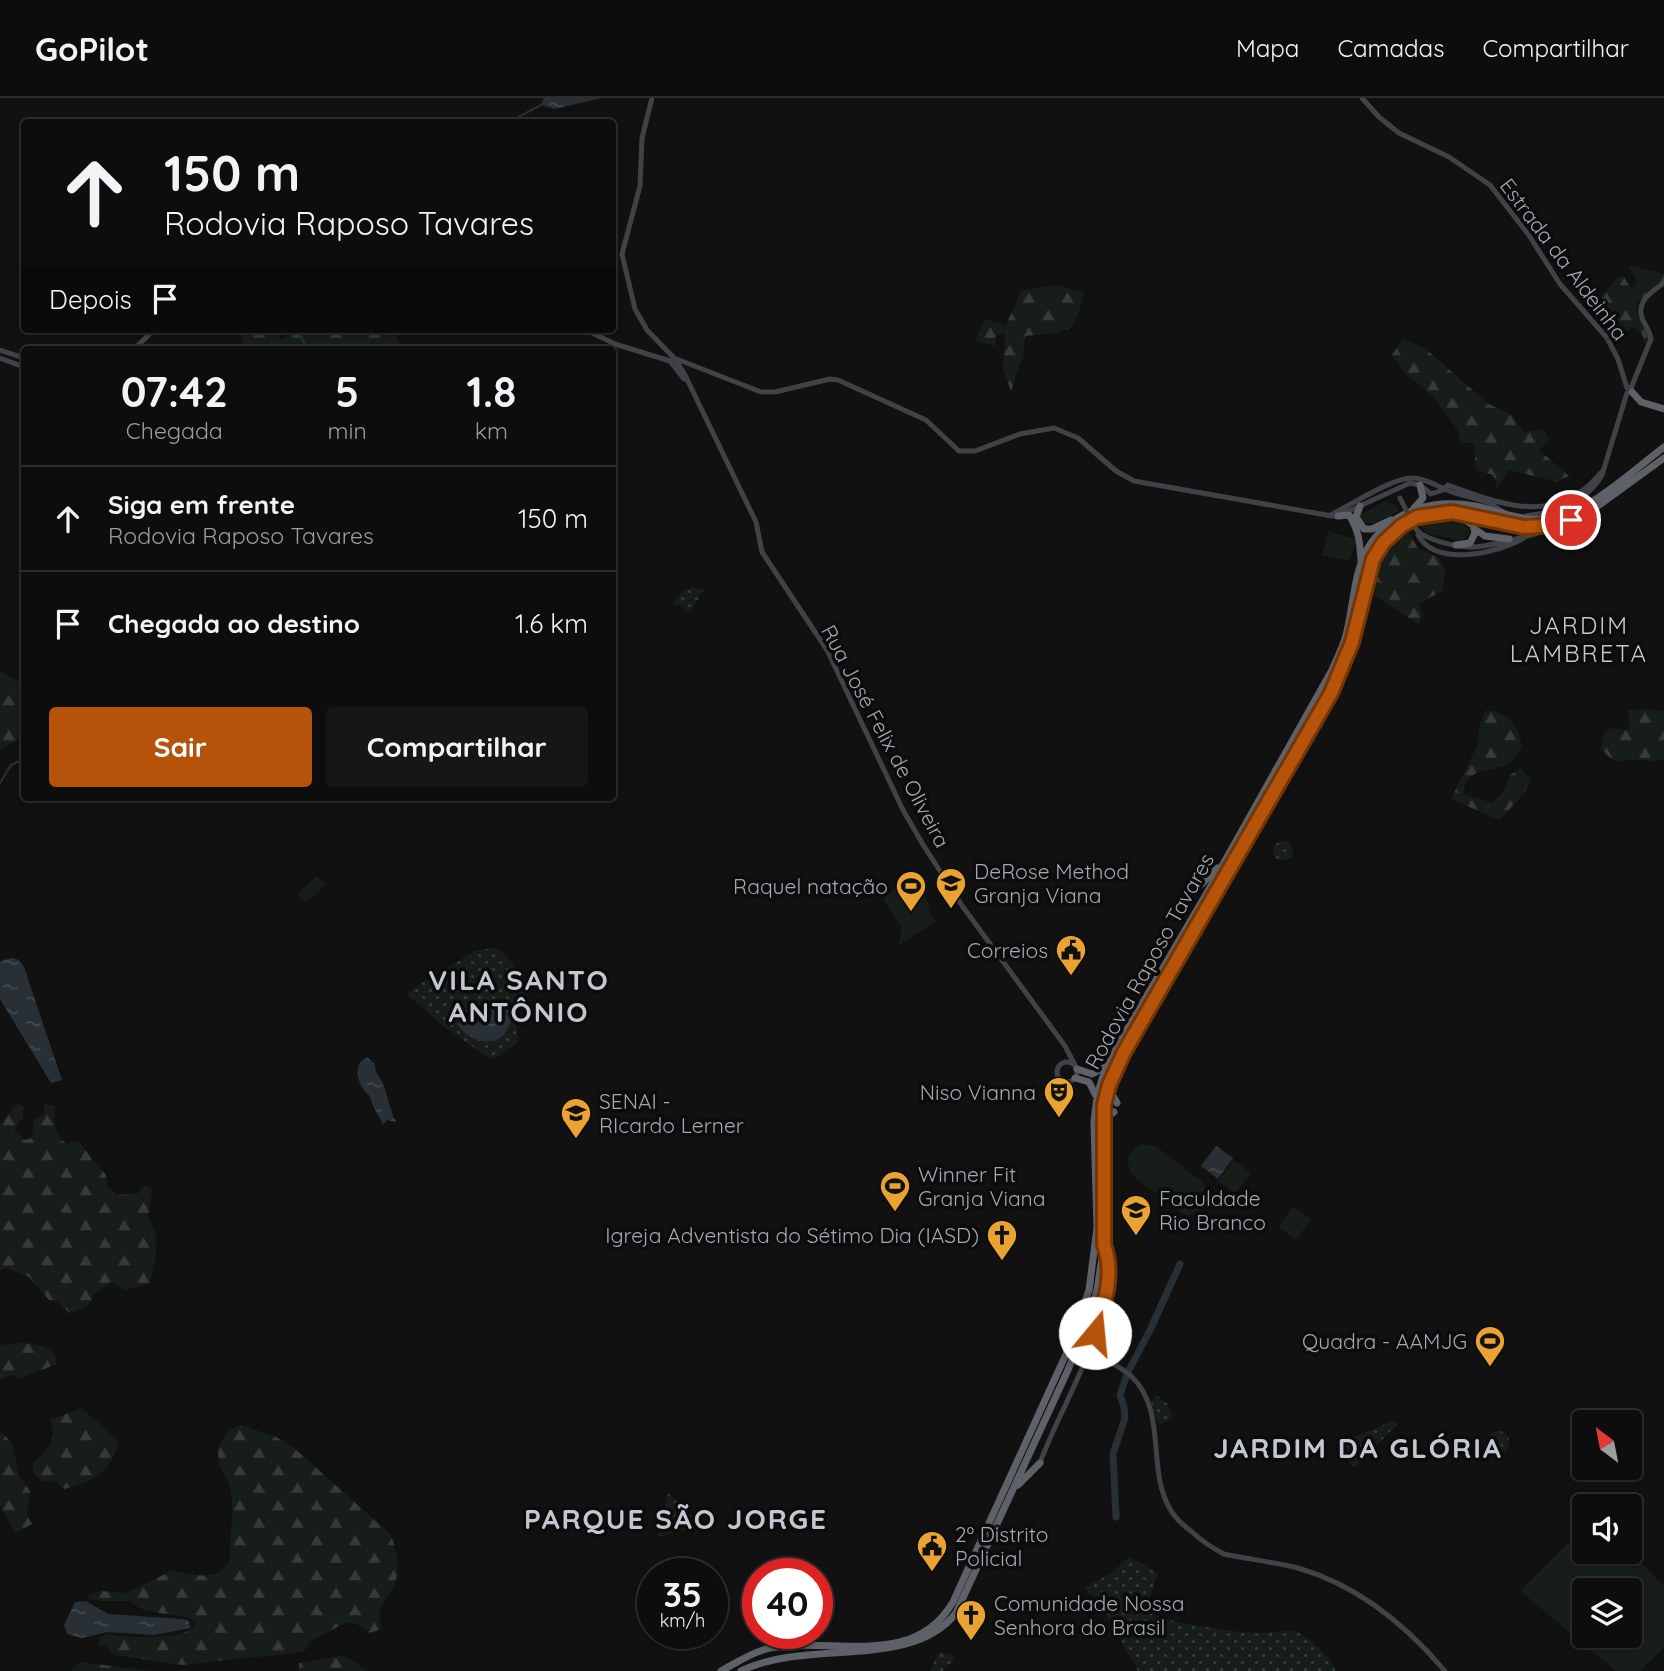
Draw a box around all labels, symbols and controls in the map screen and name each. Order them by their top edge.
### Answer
text: GoPilot [35,28,149,69]
text: Mapa [1236,33,1299,63]
text: Camadas [1337,33,1444,63]
text: Compartilhar [1482,33,1629,63]
text: 150 m [164,142,300,203]
icon: ahead [49,147,140,238]
street label: Estrada da Aldeinha [1495,173,1633,345]
text: Rodovia Raposo Tavares [164,203,534,243]
icon: arrive [146,280,184,318]
text: Depois [49,283,132,316]
text: 07:42 [121,365,228,418]
text: 5 [335,365,359,418]
text: 1.8 [467,365,516,418]
text: Chegada [126,416,223,445]
text: min [328,416,367,445]
text: km [475,416,508,445]
text: Siga em frente [108,488,295,521]
pin [1541,490,1601,550]
icon: ahead [49,500,87,538]
icon: arrive [1552,501,1590,539]
text: 150 m [518,502,588,535]
text: Rodovia Raposo Tavares [108,521,374,550]
icon: arrive [49,605,87,643]
text: Chegada ao destino [108,607,360,640]
text: 1.6 km [515,607,588,640]
district label: JARDIM LAMBRETA [1510,610,1648,668]
street label: Rua José Felix de Oliveira [816,620,956,852]
button: Sair [49,707,312,787]
button: Compartilhar [326,707,588,787]
street label: Rodovia Raposo Tavares [1079,849,1219,1073]
place label: DeRose Method Granja Viana [974,858,1129,908]
school or university icon: DeRose Method Granja Viana [934,866,968,910]
sports icon: Raquel natação [894,869,928,913]
place label: Raquel natação [733,873,888,899]
public building icon: Correios [1054,933,1088,977]
place label: Correios [967,937,1048,963]
district label: VILA SANTO ANTÔNIO [428,962,610,1029]
theatre icon: Niso Vianna [1042,1075,1076,1119]
place label: Niso Vianna [920,1079,1036,1105]
place label: SENAI - RIcardo Lerner [599,1088,744,1138]
school or university icon: SENAI - RIcardo Lerner [559,1096,593,1140]
place label: Winner Fit Granja Viana [918,1161,1045,1211]
sports icon: Winner Fit Granja Viana [878,1169,912,1213]
place label: Faculdade Rio Branco [1159,1185,1266,1235]
school or university icon: Faculdade Rio Branco [1119,1193,1153,1237]
church icon: Igreja Adventista do Sétimo Dia (IASD) [985,1218,1019,1262]
place label: Igreja Adventista do Sétimo Dia (IASD) [605,1222,979,1248]
position arrow [1058,1296,1132,1370]
sports icon: Quadra - AAMJG [1473,1324,1507,1368]
place label: Quadra - AAMJG [1302,1328,1467,1354]
north arrow [1572,1410,1642,1480]
map controls [1572,1410,1642,1648]
district label: JARDIM DA GLÓRIA [1213,1430,1503,1465]
button: sound [1572,1494,1642,1564]
district label: PARQUE SÃO JORGE [524,1501,828,1536]
place label: 2º Distrito Policial [955,1521,1049,1571]
public building icon: 2º Distrito Policial [915,1529,949,1573]
speed limit sign: 40 [742,1558,833,1649]
text: 35 [663,1572,702,1616]
button: layers [1572,1578,1642,1648]
place label: Comunidade Nossa Senhora do Brasil [994,1590,1184,1640]
church icon: Comunidade Nossa Senhora do Brasil [954,1598,988,1642]
text: km/h [660,1609,705,1632]

